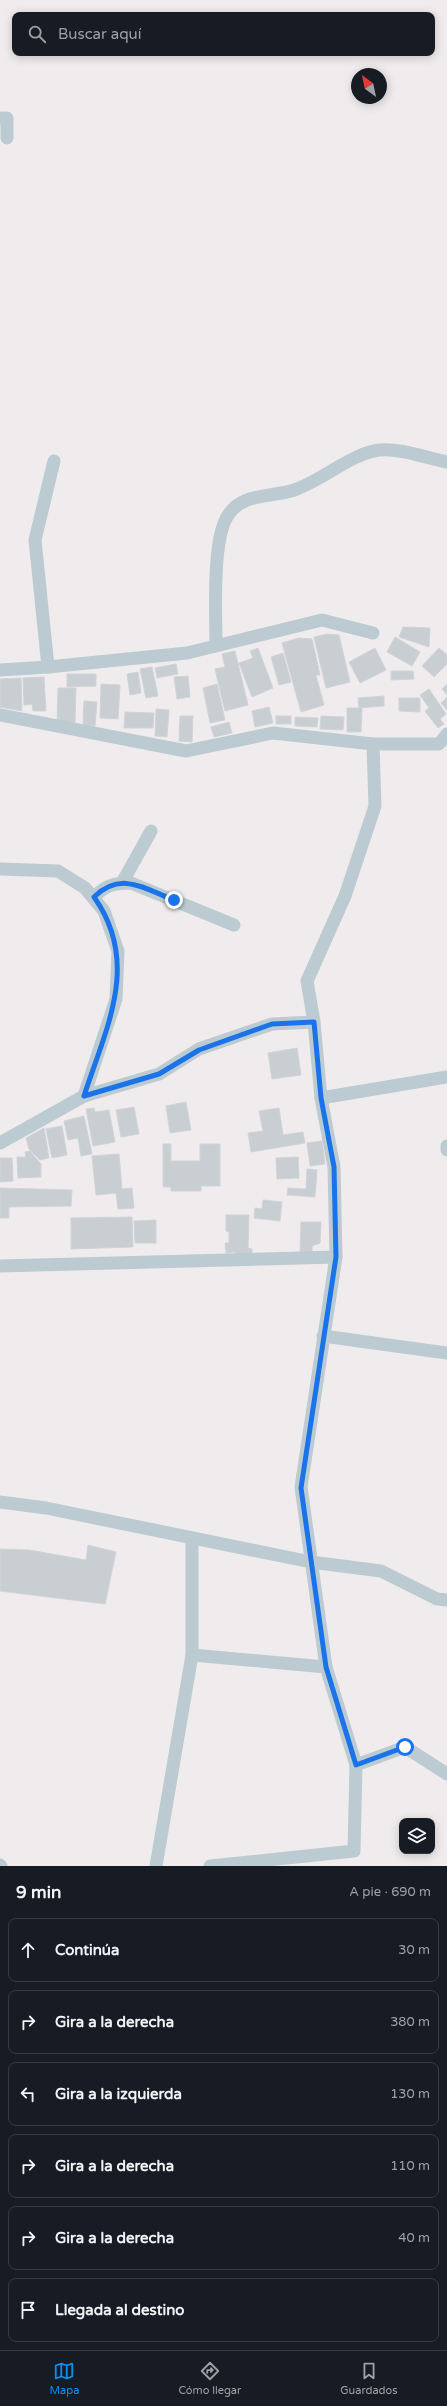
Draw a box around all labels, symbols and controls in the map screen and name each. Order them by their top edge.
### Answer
search box [12,12,435,56]
icon: search [26,23,48,45]
text: Buscar aquí [58,25,141,43]
north arrow [351,68,387,104]
route end [165,891,183,909]
route start [396,1738,414,1756]
map controls [399,1818,435,1854]
button: layers [399,1818,435,1854]
text: 9 min [16,1882,61,1903]
text: A pie · 690 m [349,1884,431,1900]
icon: ahead [17,1939,39,1961]
text: Continúa [55,1941,119,1959]
text: 30 m [398,1942,430,1958]
icon: right [17,2011,39,2033]
text: Gira a la derecha [55,2013,174,2031]
text: 380 m [390,2014,430,2030]
icon: left [17,2083,39,2105]
text: Gira a la izquierda [55,2085,182,2103]
text: 130 m [390,2086,430,2102]
icon: right [17,2155,39,2177]
text: Gira a la derecha [55,2157,174,2175]
text: 110 m [390,2158,430,2174]
icon: right [17,2227,39,2249]
text: Gira a la derecha [55,2229,174,2247]
text: 40 m [398,2230,430,2246]
icon: arrive [17,2299,39,2321]
text: Llegada al destino [55,2301,184,2319]
tab: Mapa [49,2360,79,2397]
tab: Cómo llegar [178,2360,241,2397]
tab: Guardados [340,2360,398,2397]

